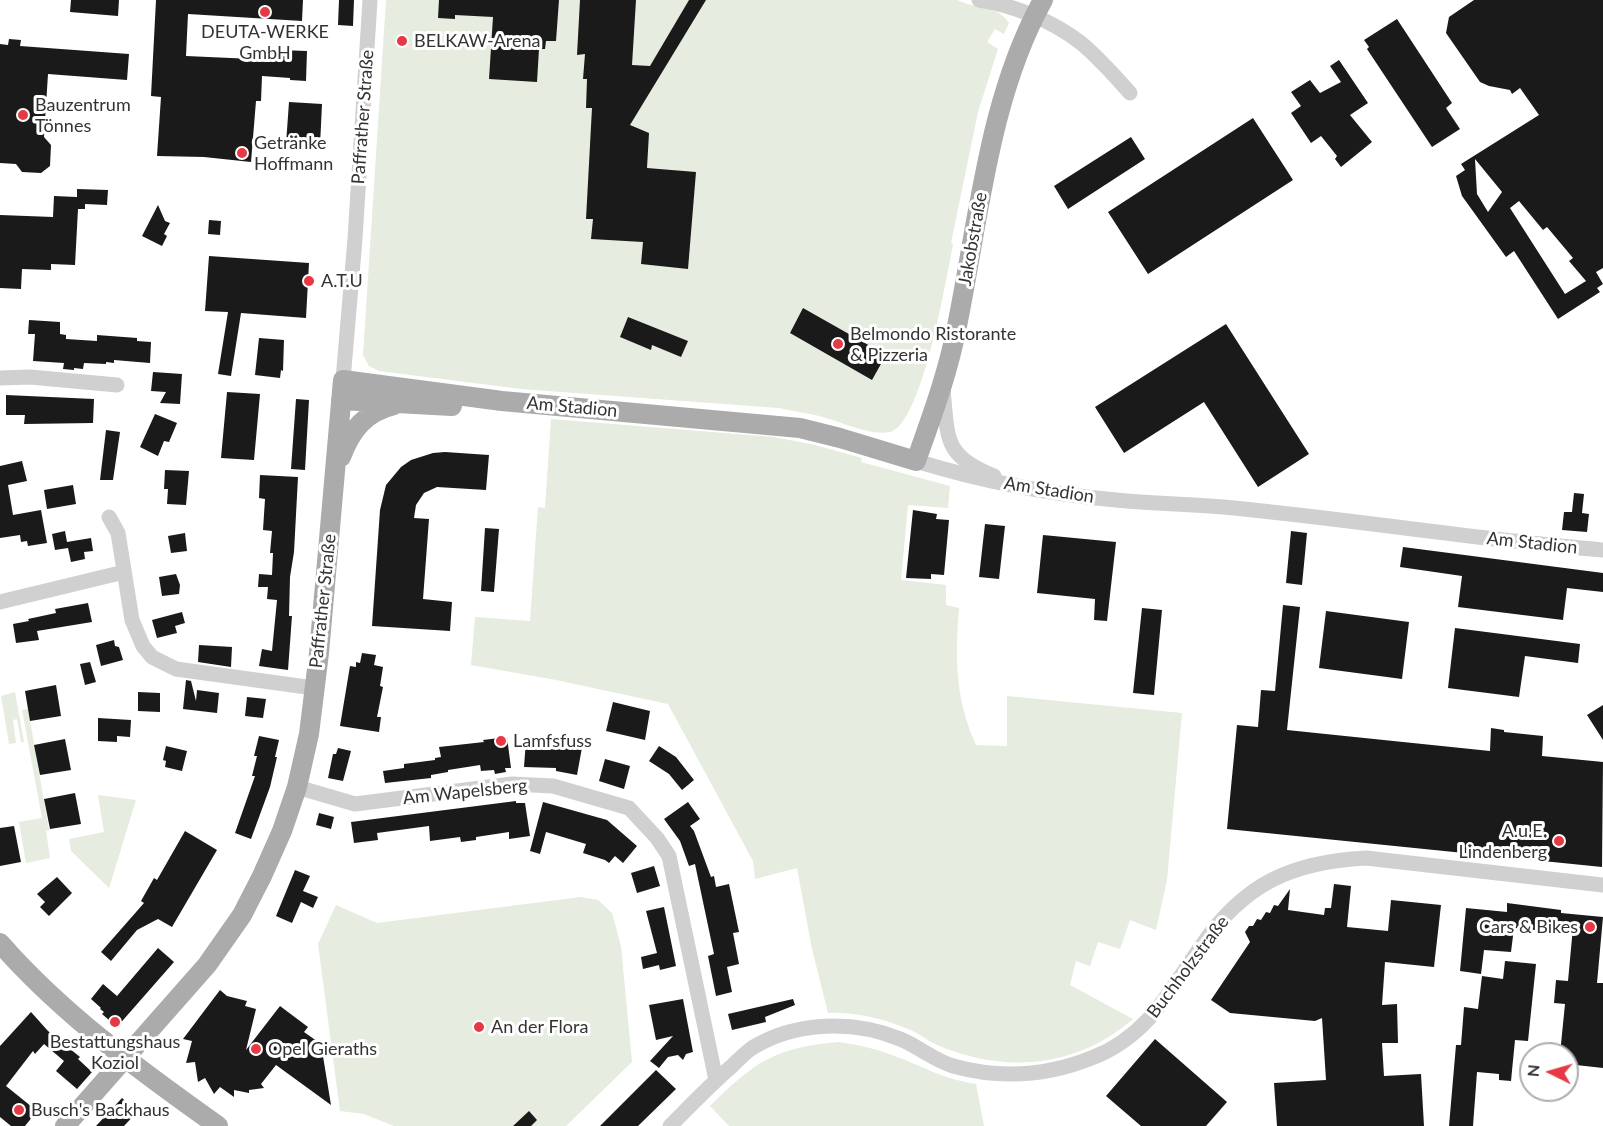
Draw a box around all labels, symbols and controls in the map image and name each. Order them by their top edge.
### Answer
marker: DEUTA-WERKE GmbH [258,5,272,19]
place label: DEUTA-WERKE GmbH [201,21,329,63]
place label: BELKAW-Arena [414,30,540,52]
marker: BELKAW-Arena [395,34,409,48]
street label: Paffrather Straße [348,49,378,185]
place label: Bauzentrum Tönnes [35,94,131,136]
marker: Bauzentrum Tönnes [16,108,30,122]
place label: Getränke Hoffmann [254,132,333,174]
marker: Getränke Hoffmann [235,146,249,160]
street label: Jakobstraße [954,191,992,287]
place label: A.T.U [321,270,363,292]
marker: A.T.U [302,274,316,288]
place label: Belmondo Ristorante & Pizzeria [850,323,1016,366]
marker: Belmondo Ristorante & Pizzeria [831,337,845,351]
street label: Am Stadion [526,392,618,422]
street label: Am Stadion [1002,472,1096,508]
street label: Am Stadion [1486,528,1578,558]
street label: Paffrather Straße [305,533,341,669]
place label: Lamfsfuss [513,730,592,752]
marker: Lamfsfuss [494,734,508,748]
street label: Am Wapelsberg [402,775,528,809]
place label: A.u.E. Lindenberg [1458,820,1547,862]
marker: A.u.E. Lindenberg [1552,834,1566,848]
street label: Buchholzstraße [1143,912,1233,1022]
place label: Cars & Bikes [1479,916,1578,938]
marker: Cars & Bikes [1583,920,1597,934]
marker: Bestattungshaus Koziol [108,1015,122,1029]
place label: An der Flora [491,1016,588,1038]
marker: An der Flora [472,1020,486,1034]
place label: Bestattungshaus Koziol [50,1031,180,1074]
place label: Opel Gieraths [268,1038,377,1060]
marker: Opel Gieraths [249,1042,263,1056]
north arrow [1519,1042,1579,1102]
text: N [1523,1064,1543,1078]
place label: Busch's Backhaus [31,1099,170,1121]
marker: Busch's Backhaus [12,1103,26,1117]

